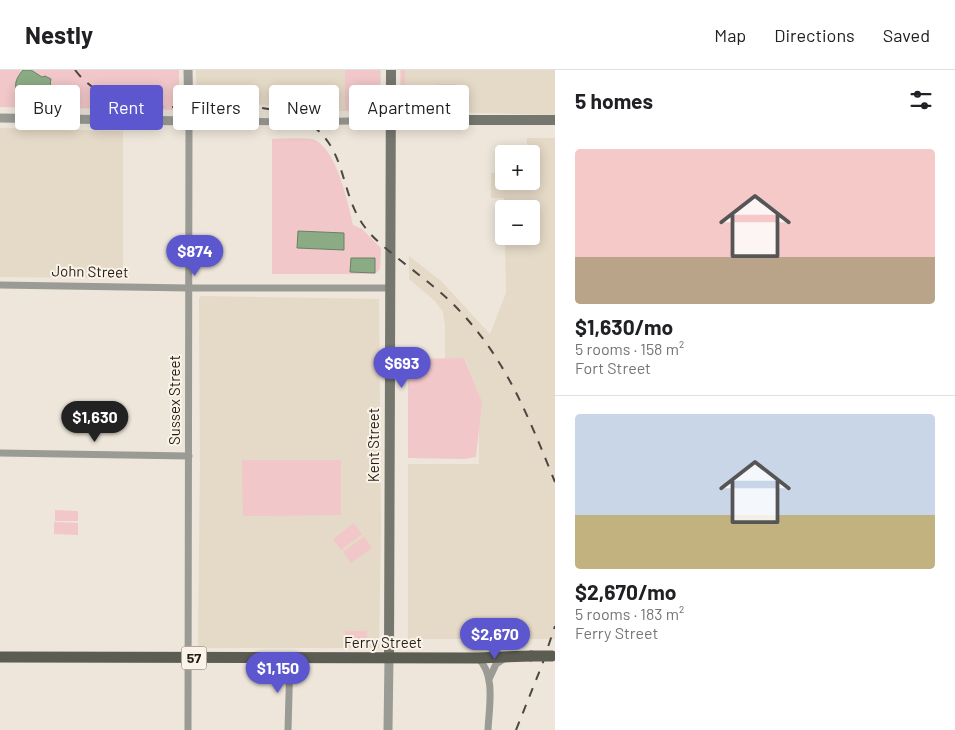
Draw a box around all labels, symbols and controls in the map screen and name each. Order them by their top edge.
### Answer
text: Nestly [25,20,93,49]
text: Map [714,24,746,46]
text: Directions [774,24,855,46]
text: Saved [883,24,930,46]
chip: Buy [15,85,80,130]
chip: Rent [90,85,163,130]
chip: Filters [173,85,259,130]
chip: New [269,85,339,130]
chip: Apartment [349,85,469,130]
icon: filters [907,86,935,114]
text: 5 homes [575,88,653,113]
map controls [495,145,540,245]
button: + [495,145,540,190]
icon: home [710,181,800,271]
button: − [495,200,540,245]
pin: $874 [165,234,225,277]
text: $874 [177,241,213,260]
street label: John Street [51,261,129,281]
text: $1,630/mo [575,314,673,339]
text: 5 rooms · 158 m² [575,339,684,358]
pin: $693 [372,346,432,389]
text: $693 [385,353,419,372]
street label: Sussex Street [165,355,183,445]
text: Fort Street [575,358,651,377]
pin: $1,630 [54,400,136,443]
text: $1,630 [72,407,118,426]
street label: Kent Street [364,408,382,482]
icon: home [710,447,800,537]
text: $2,670/mo [575,579,677,604]
text: 5 rooms · 183 m² [575,604,684,623]
pin: $2,670 [454,618,536,660]
text: Ferry Street [575,623,658,642]
text: $2,670 [471,624,519,643]
street label: Ferry Street [344,633,422,651]
road number: 57 [182,646,206,670]
pin: $1,150 [237,652,319,694]
text: $1,150 [257,658,299,677]

